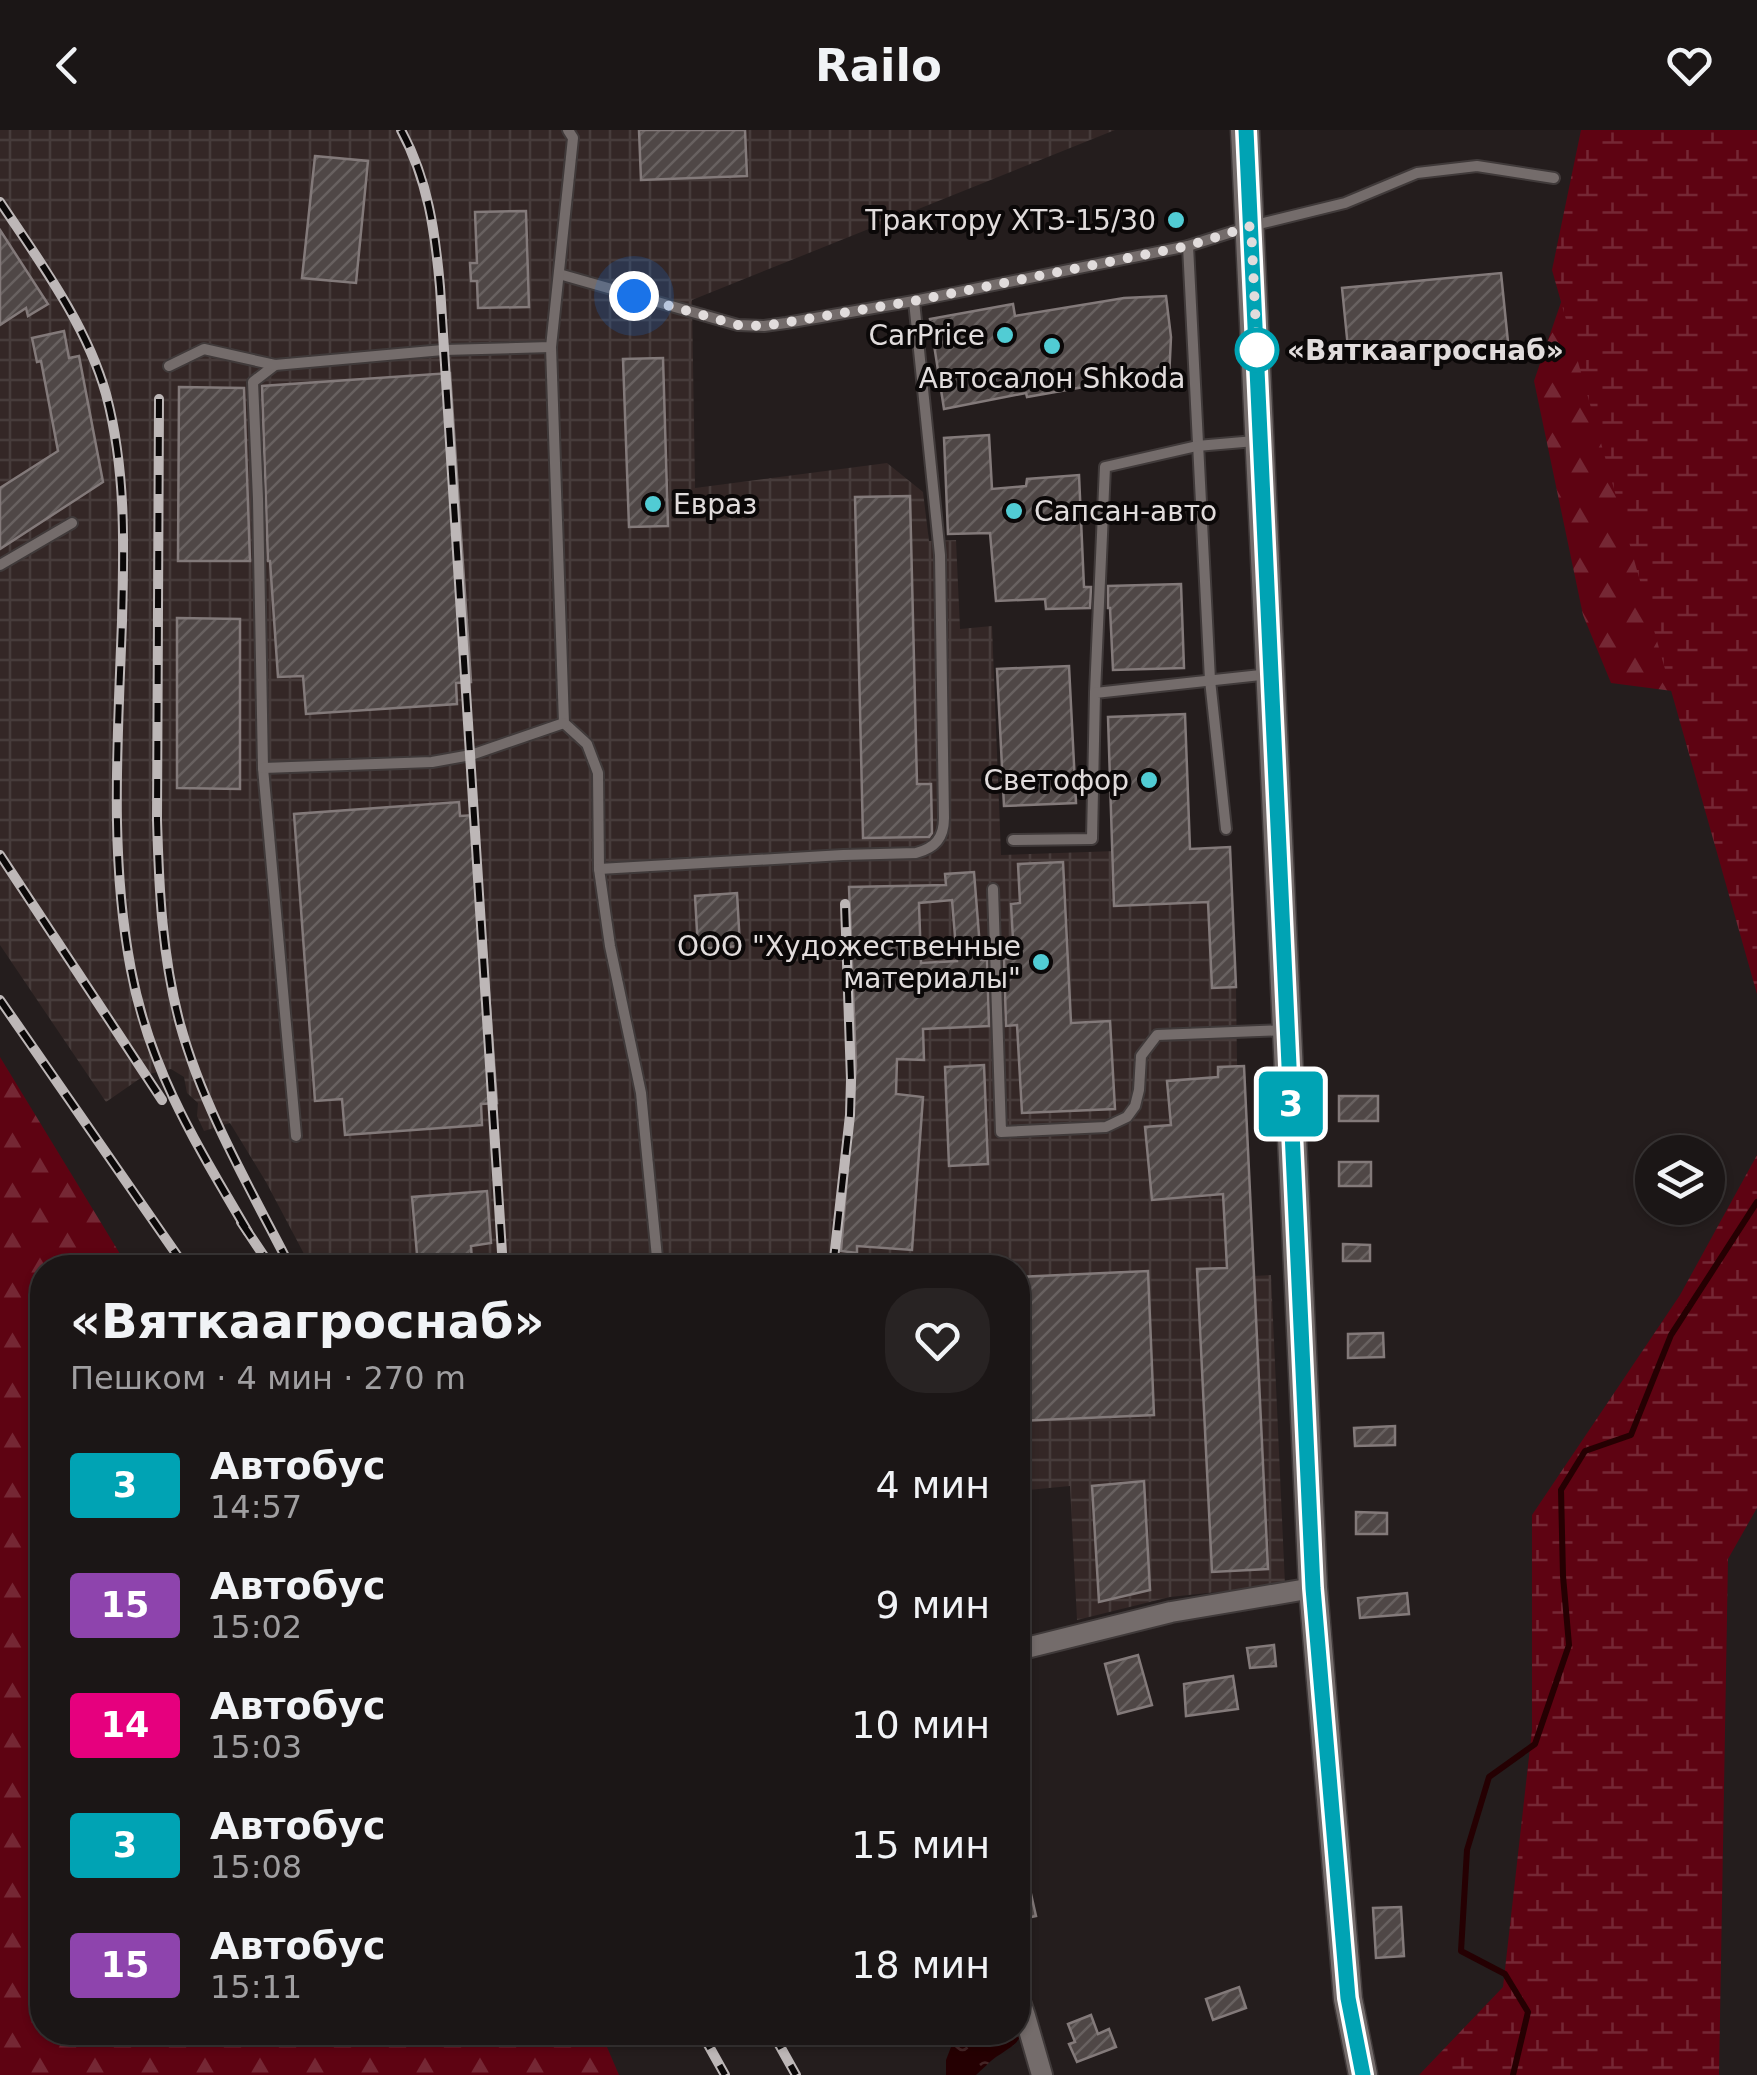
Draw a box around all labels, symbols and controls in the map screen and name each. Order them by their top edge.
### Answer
icon: back [40,38,95,93]
icon: heart [1662,38,1717,93]
text: Railo [815,39,942,92]
place label: Трактору ХТЗ-15/30 [864,204,1156,237]
marker: Трактору ХТЗ-15/30 [1165,209,1187,231]
your location [609,271,659,321]
place label: CarPrice [868,319,985,352]
marker: CarPrice [994,324,1016,346]
marker: «Вяткаагроснаб» [1236,329,1278,371]
place label: «Вяткаагроснаб» [1287,334,1564,367]
marker: Автосалон Shkoda [1041,335,1063,357]
place label: Автосалон Shkoda [919,362,1185,395]
place label: Евраз [673,488,757,521]
marker: Евраз [642,493,664,515]
place label: Сапсан-авто [1034,495,1217,528]
marker: Сапсан-авто [1003,500,1025,522]
place label: Светофор [983,764,1129,797]
marker: Светофор [1138,769,1160,791]
place label: ООО "Художественные материалы" [677,930,1021,995]
marker: ООО "Художественные материалы" [1030,951,1052,973]
line badge: 3 [1258,1072,1324,1136]
text: 3 [1279,1084,1303,1124]
map controls [1635,1135,1725,1225]
button: layers [1635,1135,1725,1225]
button: heart [885,1288,990,1393]
text: «Вяткаагроснаб» [70,1293,545,1349]
text: Пешком · 4 мин · 270 m [70,1359,466,1397]
text: Автобус [210,1444,385,1488]
text: 4 мин [876,1463,990,1507]
text: 3 [113,1465,137,1505]
text: 14:57 [210,1488,302,1526]
text: Автобус [210,1564,385,1608]
text: 9 мин [876,1583,990,1627]
text: 15 [101,1585,149,1625]
text: 15:02 [210,1608,302,1646]
text: Автобус [210,1684,385,1728]
text: 10 мин [851,1703,990,1747]
text: 14 [101,1705,149,1745]
text: 15:03 [210,1728,302,1766]
text: Автобус [210,1804,385,1848]
text: 15 мин [851,1823,990,1867]
text: 3 [113,1825,137,1865]
text: 15:08 [210,1848,302,1886]
text: Автобус [210,1924,385,1968]
text: 18 мин [851,1943,990,1987]
text: 15 [101,1945,149,1985]
text: 15:11 [210,1968,302,2006]

